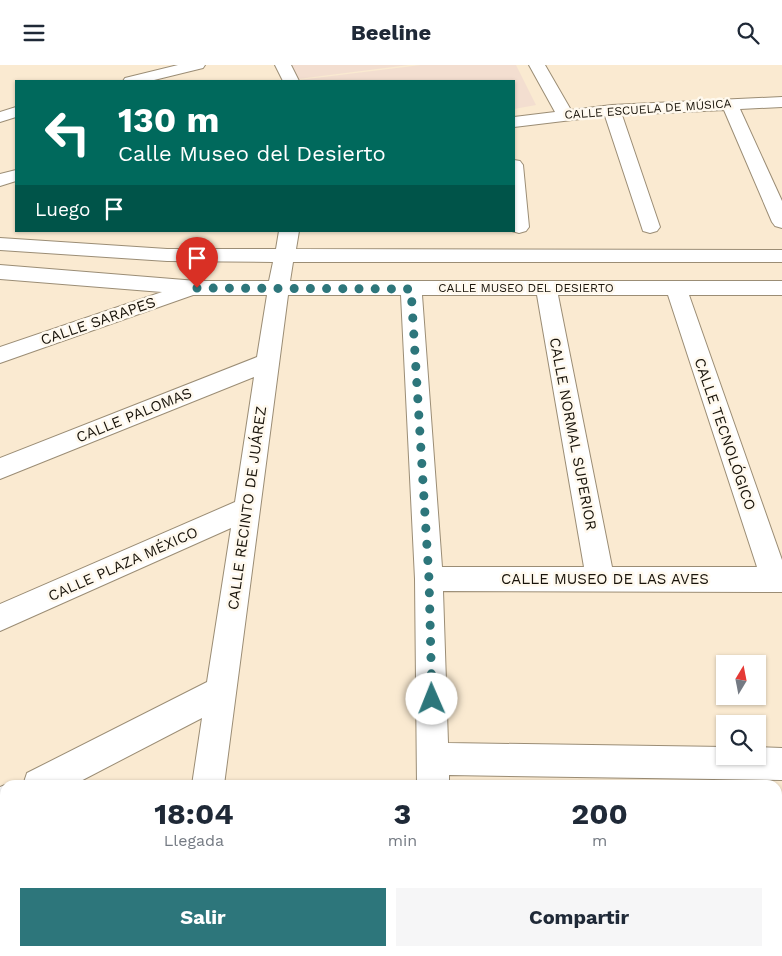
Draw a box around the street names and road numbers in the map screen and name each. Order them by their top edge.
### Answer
street label: CALLE ESCUELA DE MÚSICA [564,96,732,122]
street label: CALLE MUSEO DEL DESIERTO [438,281,614,295]
street label: CALLE SARAPES [38,293,158,349]
street label: CALLE NORMAL SUPERIOR [545,336,601,532]
street label: CALLE TECNOLÓGICO [690,355,761,513]
street label: CALLE PALOMAS [74,384,194,446]
street label: CALLE RECINTO DE JUÁREZ [224,405,270,611]
street label: CALLE PLAZA MÉXICO [45,523,201,605]
street label: CALLE MUSEO DE LAS AVES [501,570,709,588]

